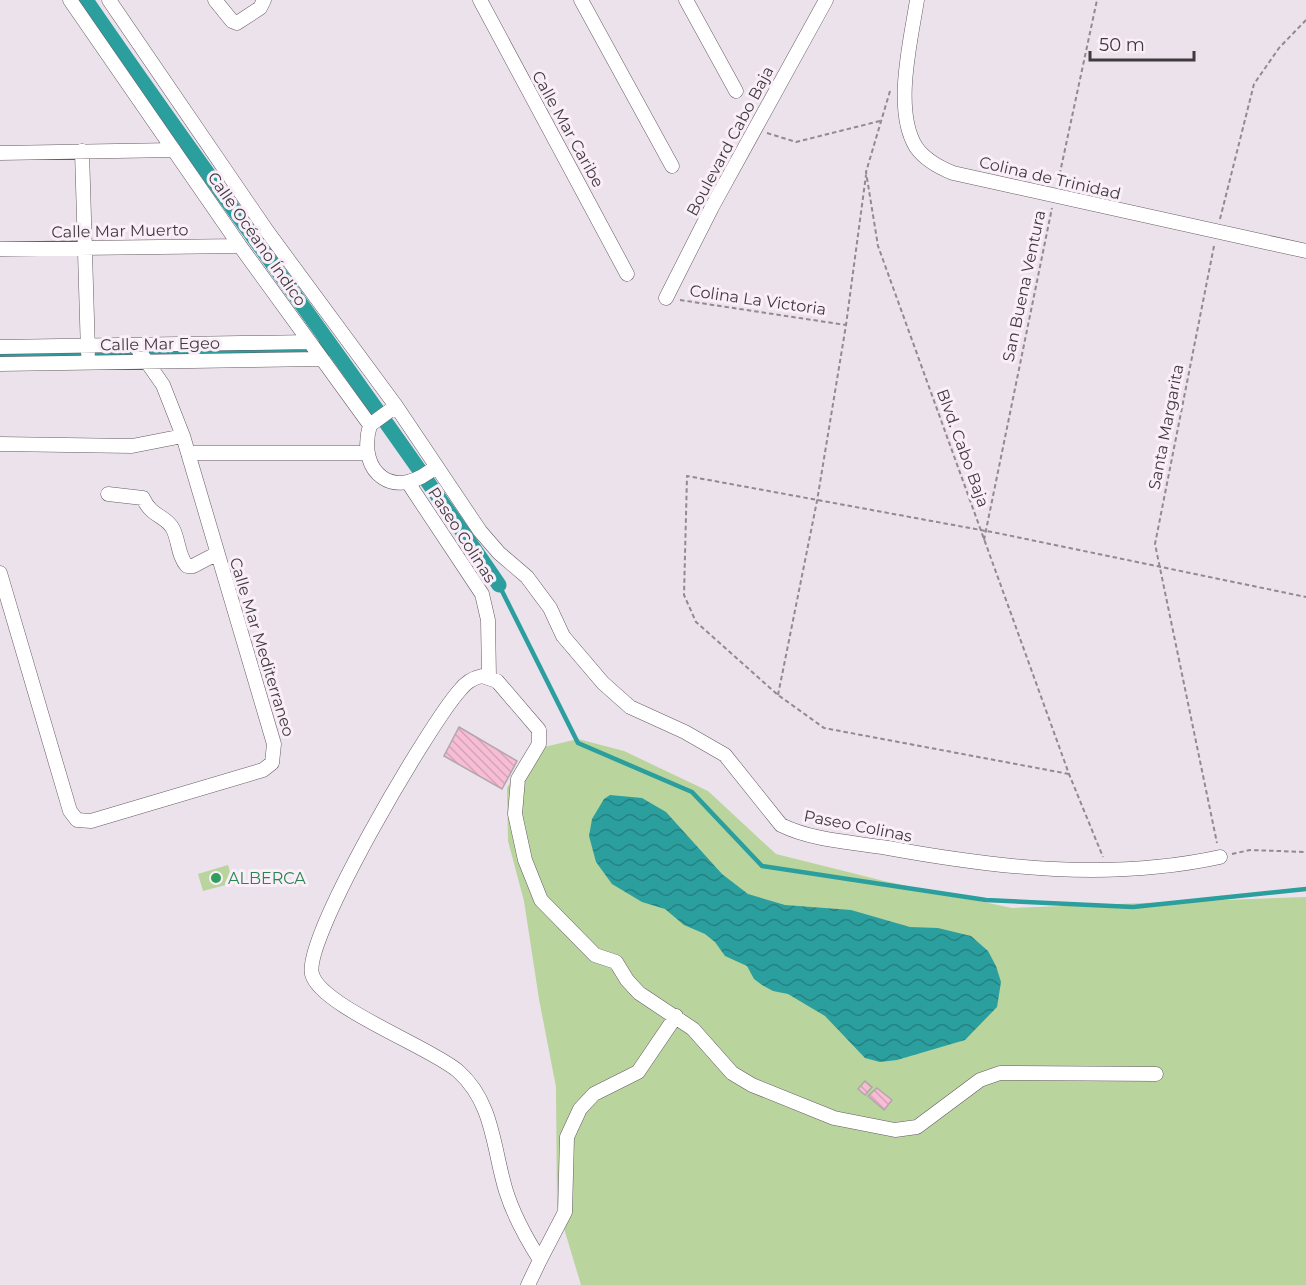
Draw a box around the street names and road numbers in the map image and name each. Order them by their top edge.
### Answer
street label: Boulevard Cabo Baja [682,63,778,219]
street label: Calle Mar Caribe [528,67,608,191]
street label: Colina de Trinidad [977,152,1123,204]
street label: Calle Océano Índico [204,168,310,310]
street label: San Buena Ventura [999,208,1049,364]
street label: Calle Mar Muerto [51,220,189,242]
street label: Colina La Victoria [689,281,827,319]
street label: Calle Mar Egeo [100,333,220,355]
street label: Santa Margarita [1145,363,1187,491]
street label: Blvd. Cabo Baja [933,386,993,510]
street label: Paseo Colinas [424,484,500,586]
street label: Calle Mar Mediterraneo [226,555,298,739]
street label: Paseo Colinas [802,806,914,846]

